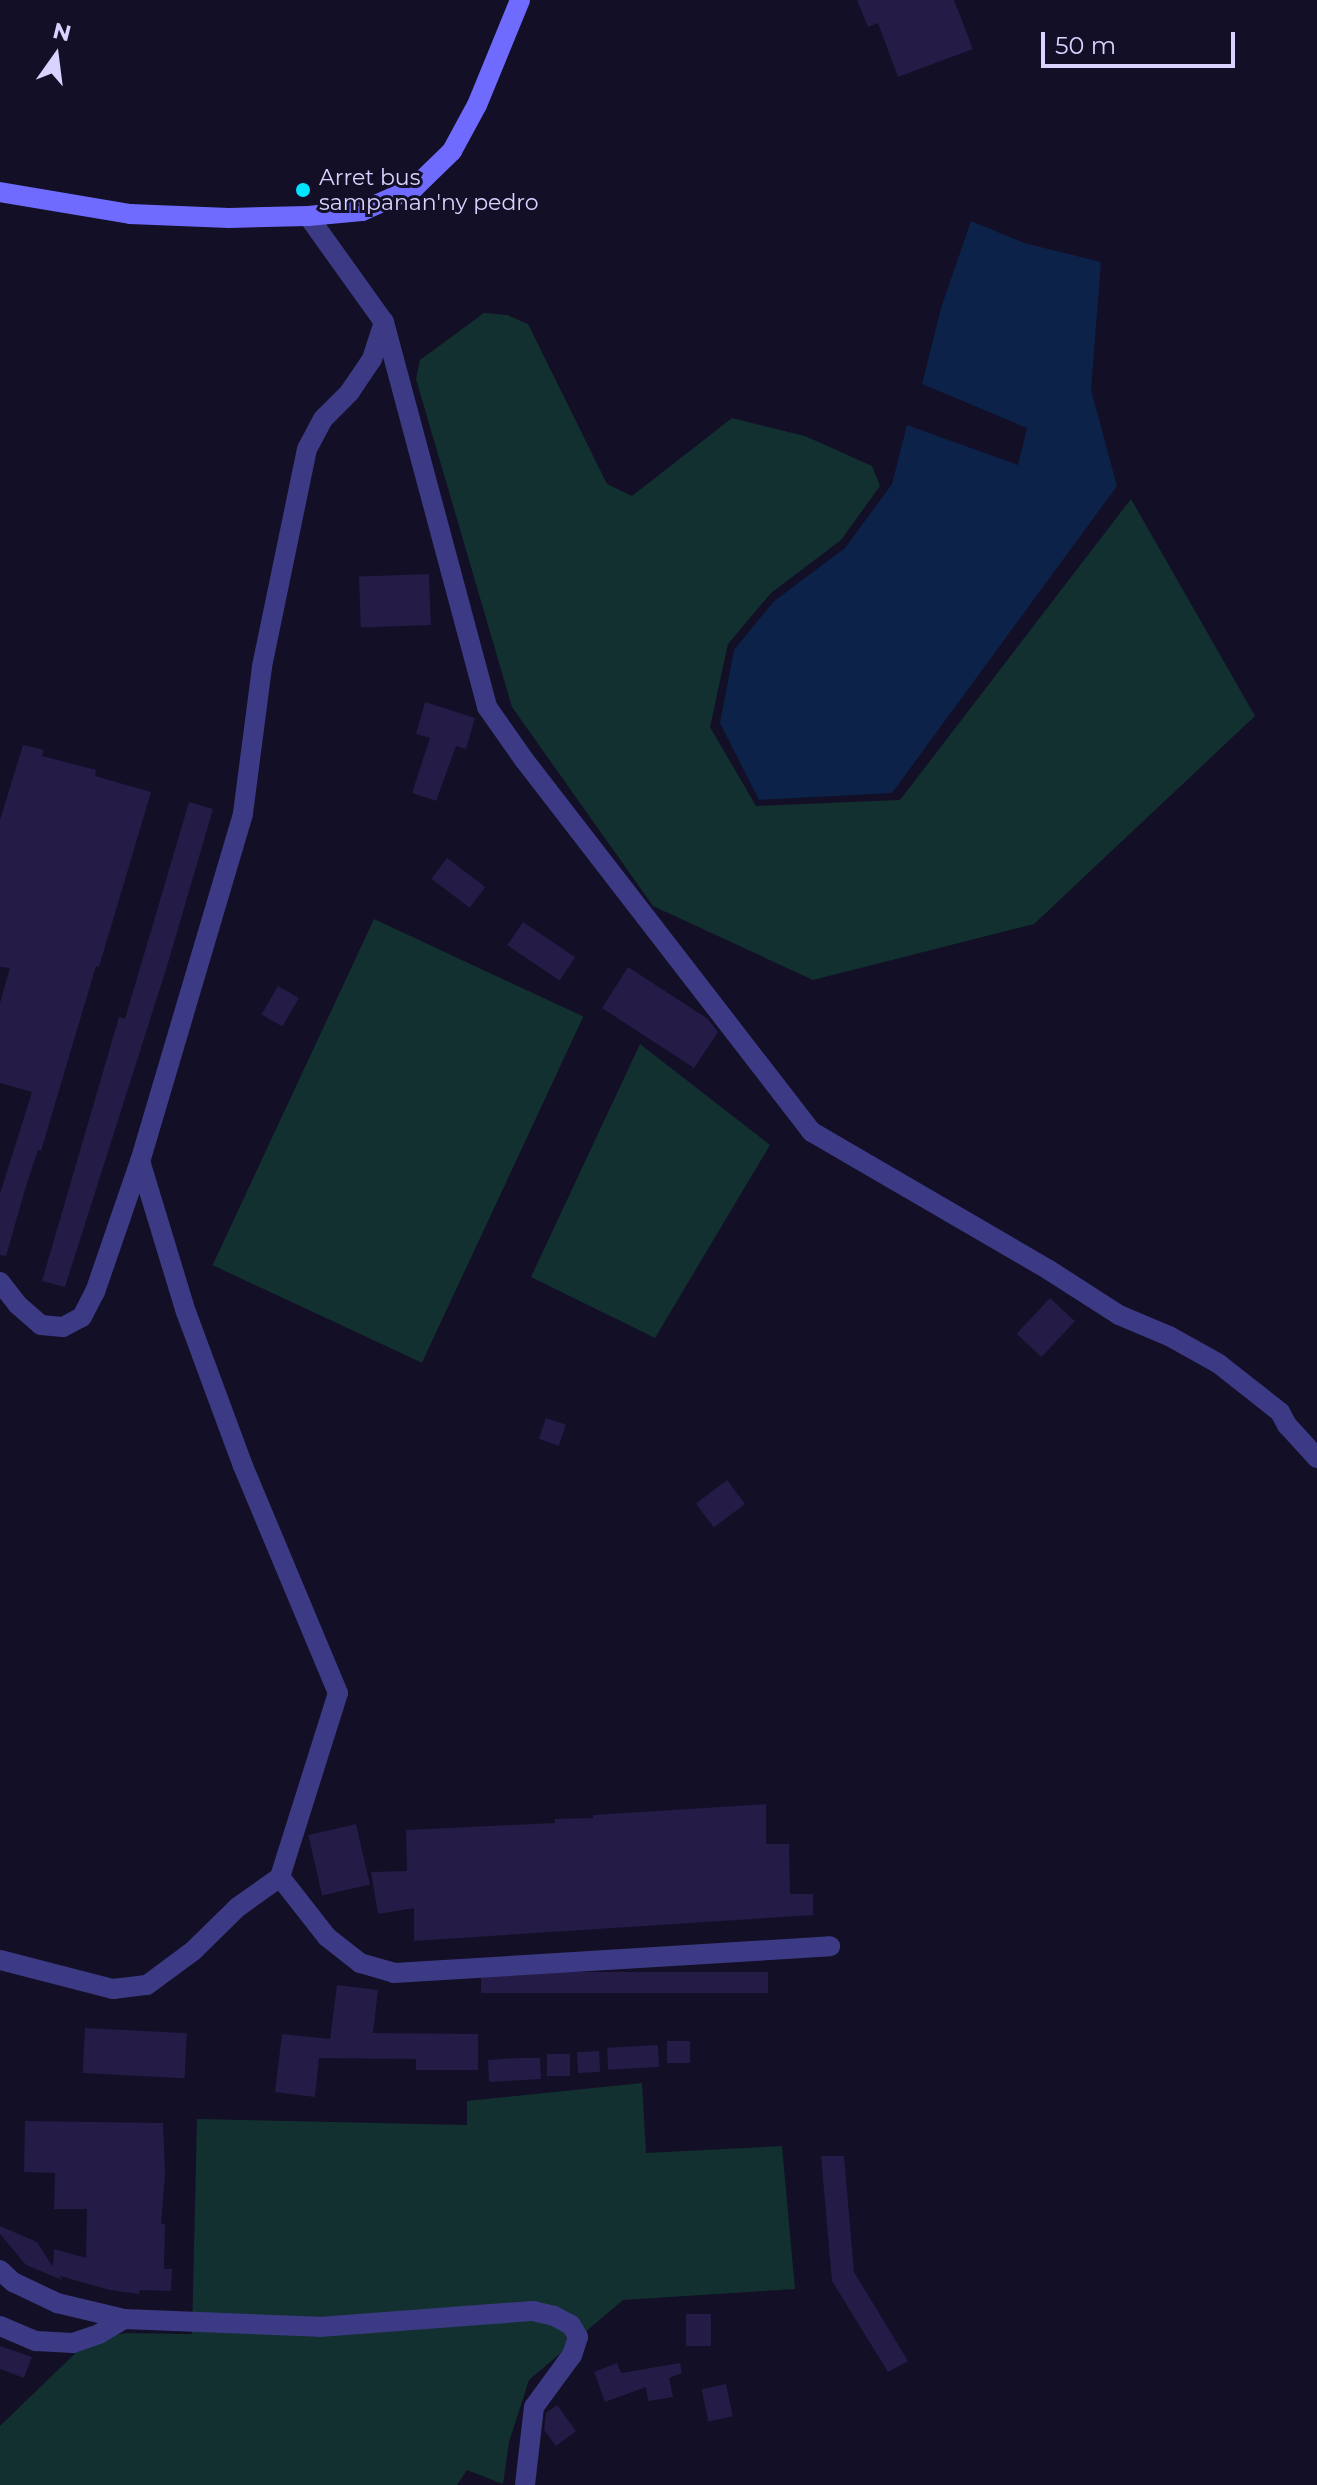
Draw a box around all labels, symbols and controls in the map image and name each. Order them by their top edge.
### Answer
north arrow [16,16,96,96]
scale bar [1045,16,1239,66]
text: N [50,17,74,47]
text: 50 m [1055,31,1116,60]
place label: Arret bus sampanan'ny pedro [319,164,539,216]
marker: Arret bus sampanan'ny pedro [294,181,312,199]

